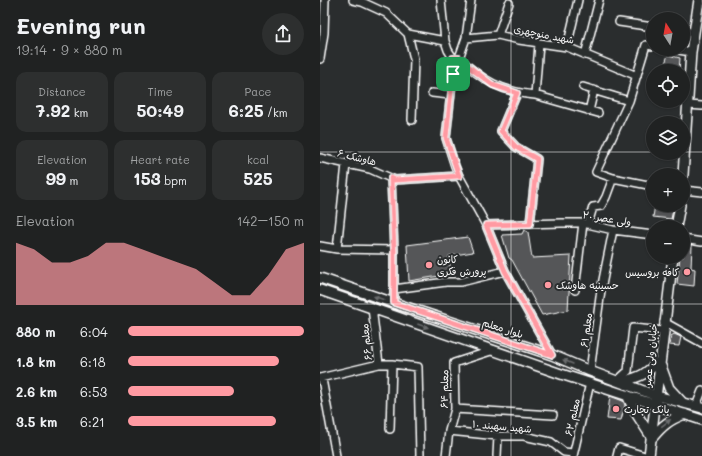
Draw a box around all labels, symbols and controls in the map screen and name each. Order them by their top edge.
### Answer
text: Evening run [16,11,146,40]
north arrow [646,12,690,56]
map controls [646,12,690,264]
button: share [262,13,304,55]
street label: شهید منوچهری [512,21,576,48]
text: 19:14 · 9 × 880 m [16,41,122,58]
pin [436,57,470,91]
icon: arrive [442,63,464,85]
button: locate [646,64,690,108]
text: Distance [38,84,86,99]
text: Time [147,84,173,99]
text: Pace [245,84,271,99]
text: 7.92 [36,99,70,121]
text: 50:49 [136,99,184,121]
text: 6:25 [228,99,264,121]
text: km [70,105,88,120]
text: /km [264,105,288,120]
button: layers [646,116,690,160]
street label: هاوشک ۶ [336,145,378,169]
text: Elevation [37,152,87,167]
text: Heart rate [130,152,190,167]
text: kcal [247,152,269,167]
text: 99 [46,167,66,189]
text: 153 [133,167,161,189]
text: 525 [243,167,273,189]
button: + [646,168,690,212]
text: m [66,173,78,188]
text: bpm [161,173,187,188]
street label: ولی عصر ۲۰ [581,207,632,230]
text: Elevation [16,212,74,229]
text: 142–150 m [237,212,304,229]
button: − [646,220,690,264]
place label: کانون پرورش فکری [437,252,487,278]
marker: کانون پرورش فکری [424,260,434,270]
place label: کافه بروسیس [625,265,679,279]
marker: کافه بروسیس [682,267,692,277]
place label: حسینیه هاوشک [556,278,619,292]
marker: حسینیه هاوشک [543,280,553,290]
one-way arrow [372,295,384,301]
street label: معلم ۶۱ [577,312,596,348]
street label: بلوار معلم [481,315,525,342]
street label: خیابان ولی عصر [640,322,661,389]
text: 880 m [16,323,55,340]
text: 6:04 [80,323,108,340]
street label: معلم ۶۶ [357,323,376,361]
one-way arrow [417,323,429,329]
text: 1.8 km [16,353,56,370]
text: 6:18 [80,353,106,370]
one-way arrow [563,359,574,365]
street label: معلم ۶۴ [437,369,452,408]
text: 2.6 km [16,383,57,400]
text: 6:53 [80,383,107,400]
street label: معلم ۶۲ [561,397,584,437]
place label: بانک تجارت [624,402,669,416]
marker: بانک تجارت [611,404,621,414]
text: 3.5 km [16,413,57,430]
text: 6:21 [80,413,105,430]
street label: شهید سهبند ۱۰ [472,416,532,436]
one-way arrow [661,419,672,427]

